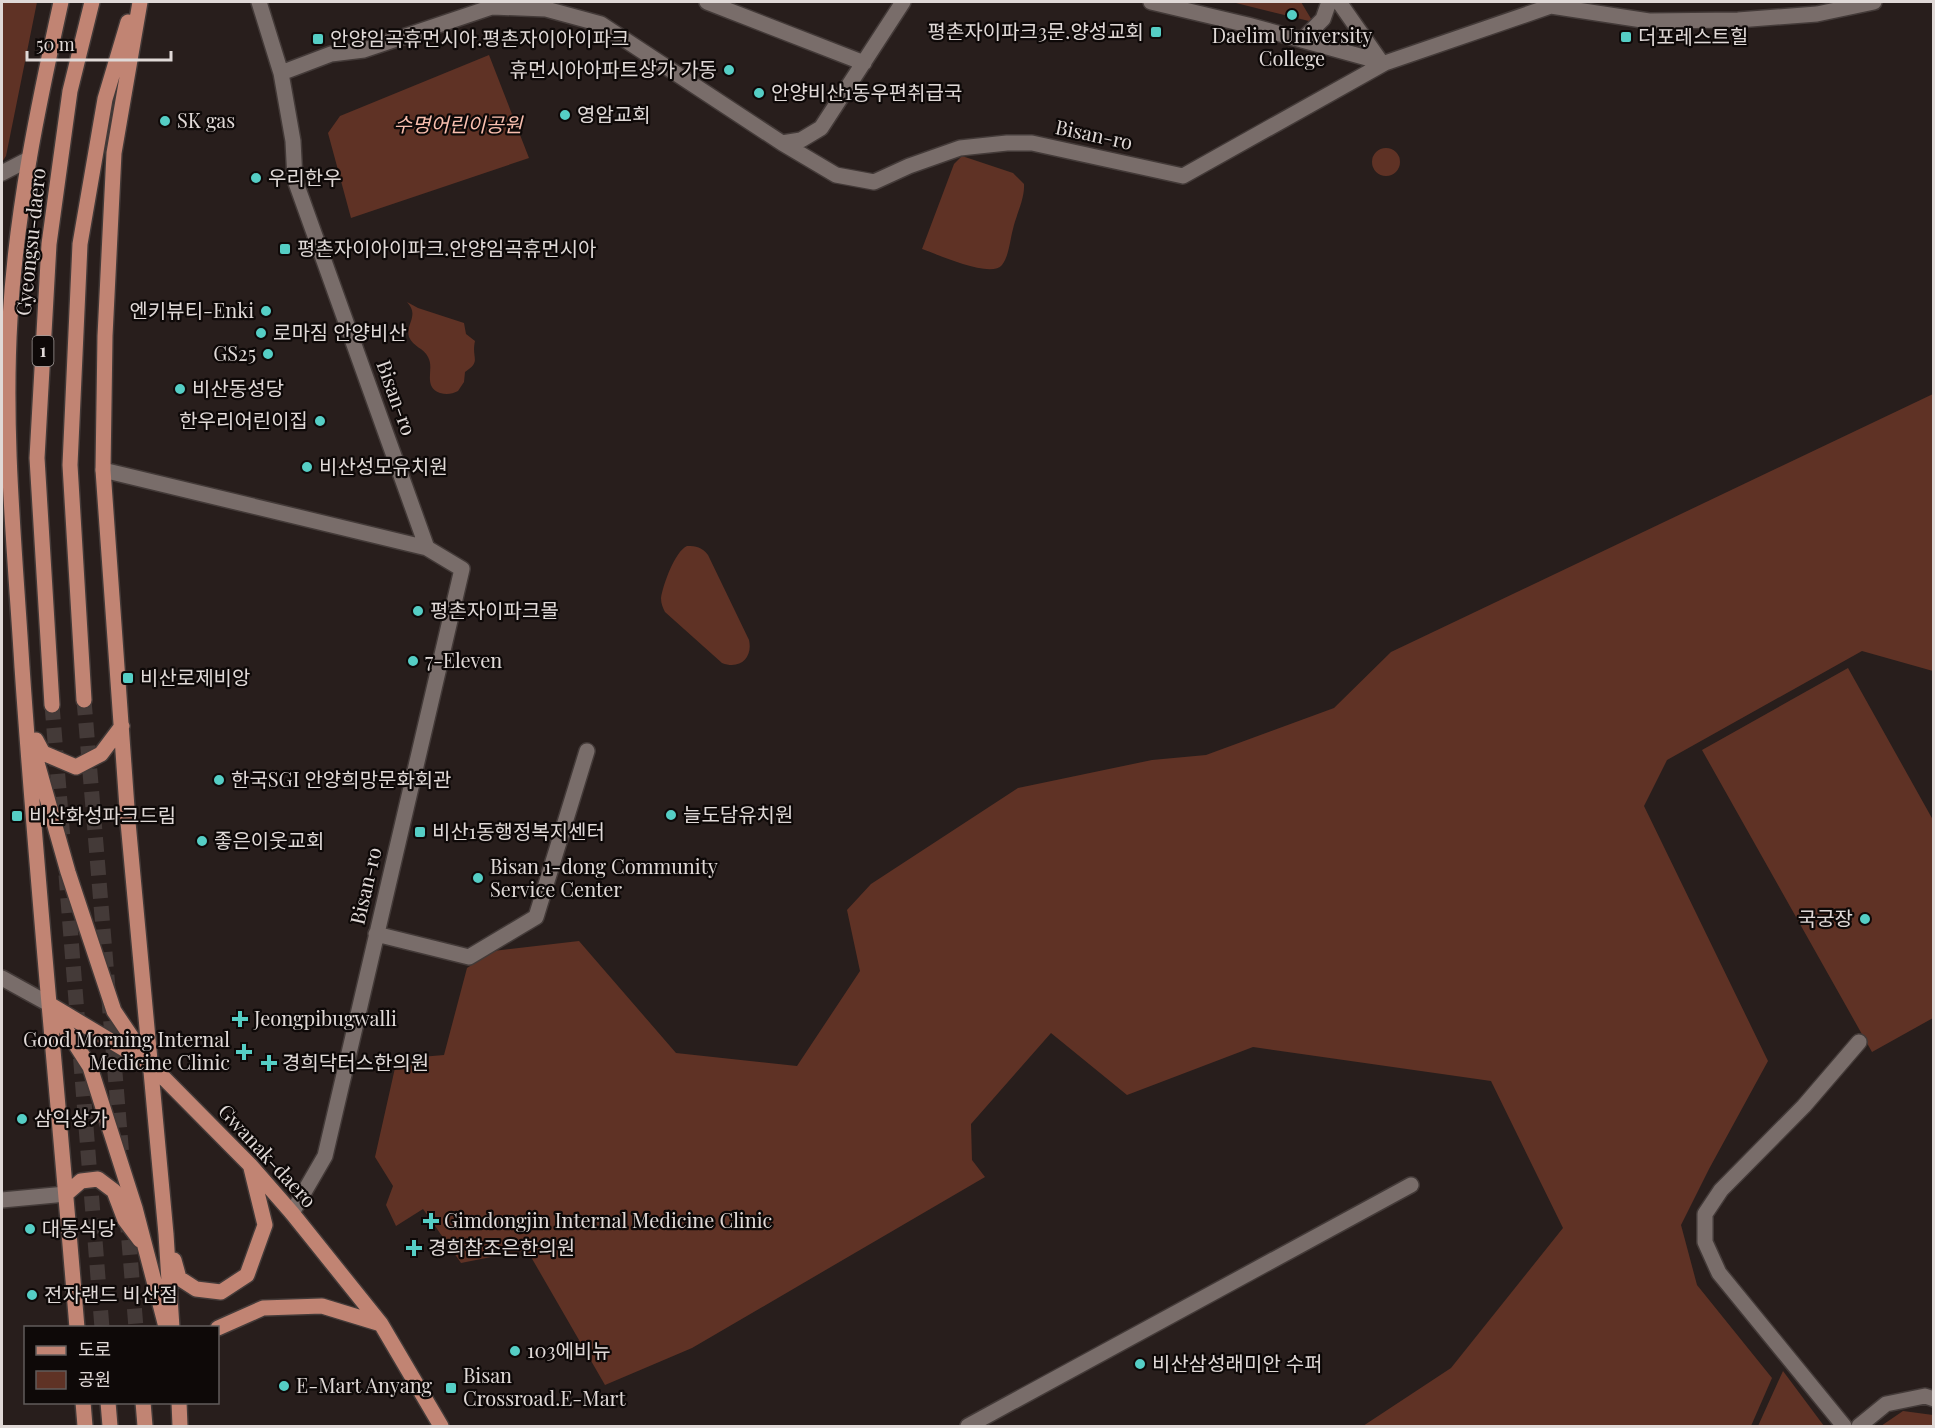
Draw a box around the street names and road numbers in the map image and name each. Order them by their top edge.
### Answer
street label: Bisan-ro [1053,112,1135,155]
street label: Gyeongsu-daero [8,167,51,317]
road number: 1 [32,336,54,366]
street label: Bisan-ro [371,356,423,439]
street label: Bisan-ro [343,844,387,927]
street label: Gwanak-daero [213,1097,323,1213]

